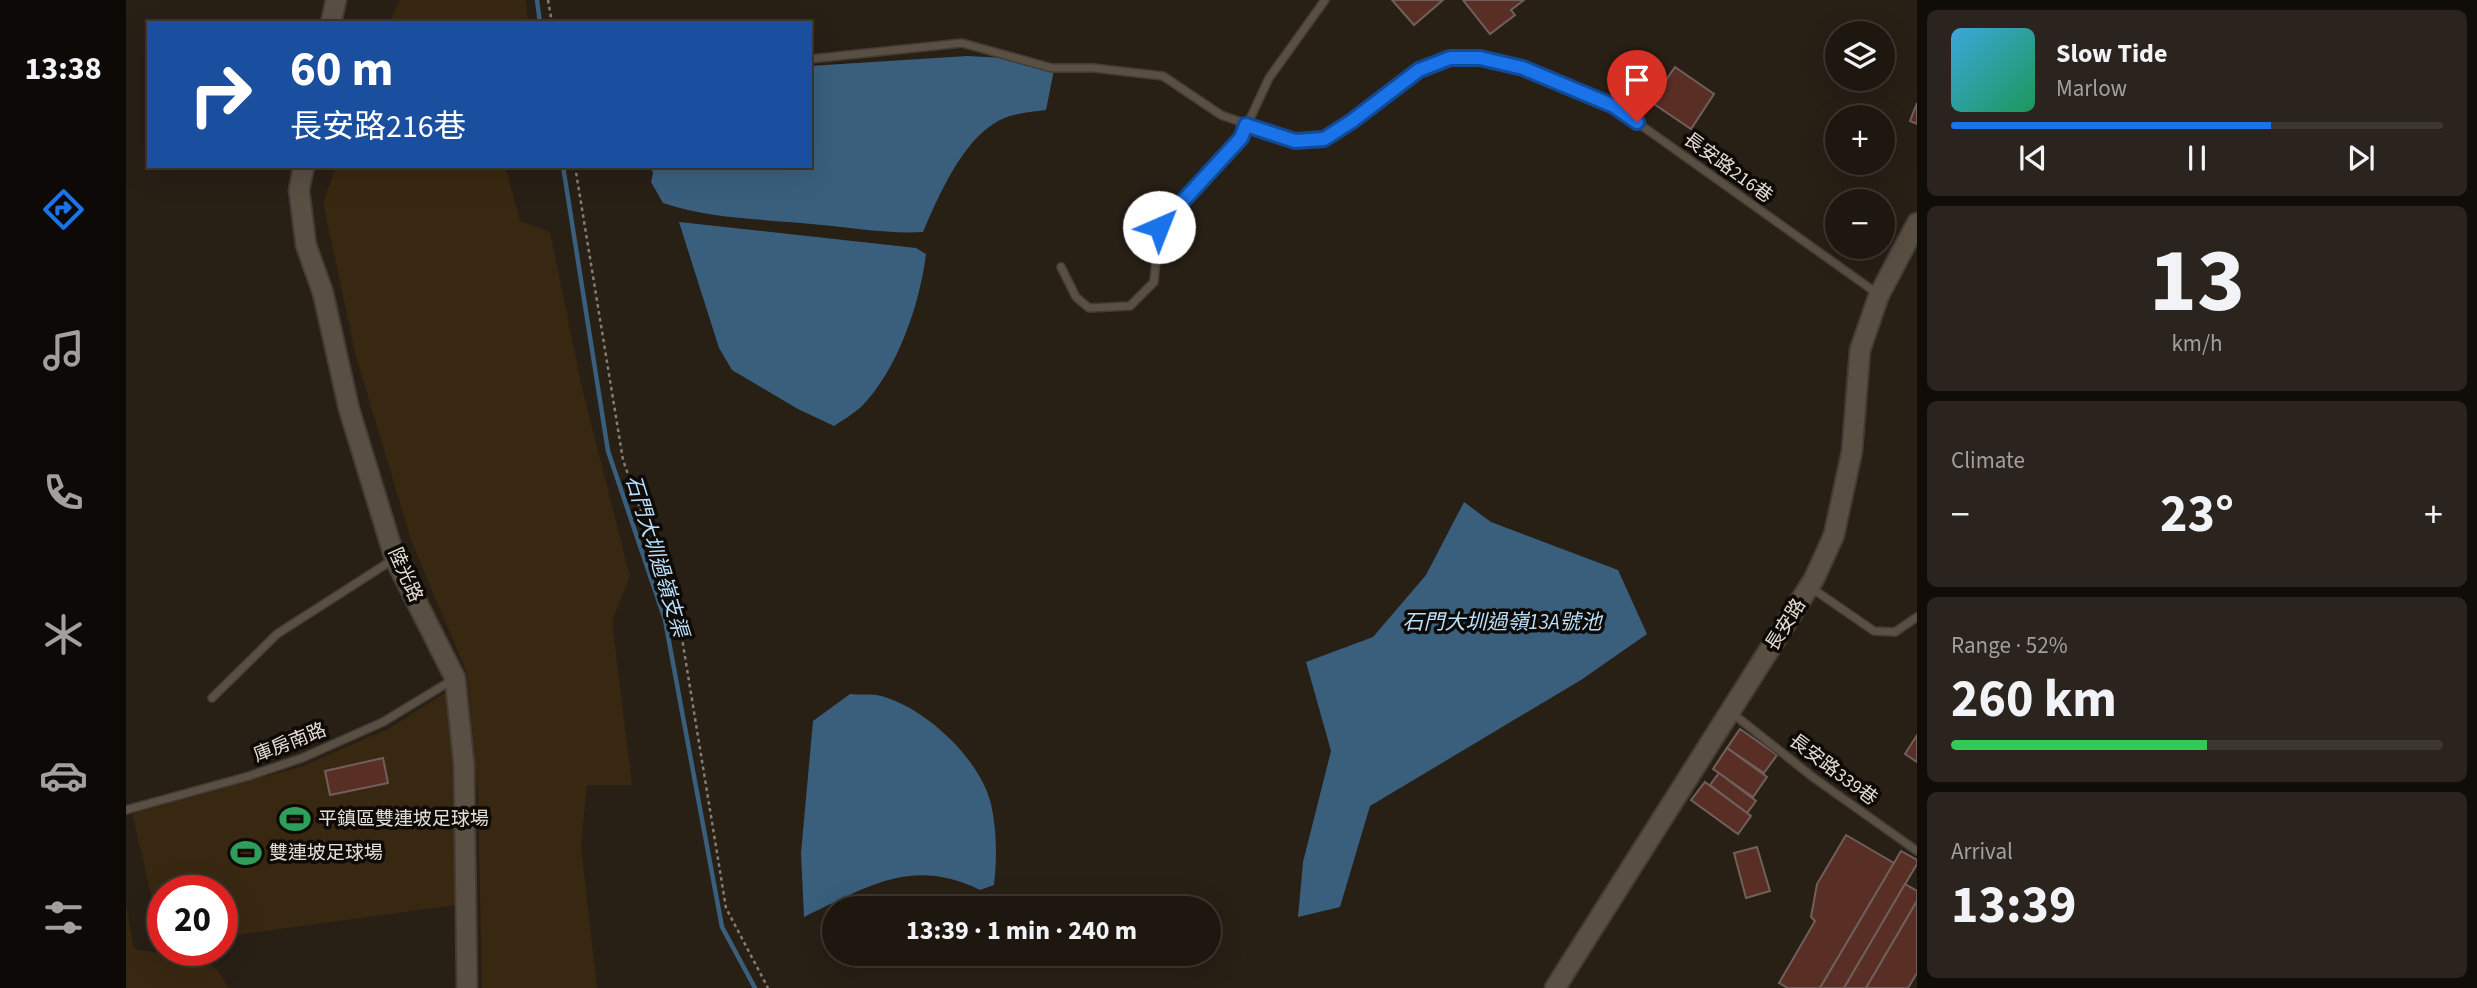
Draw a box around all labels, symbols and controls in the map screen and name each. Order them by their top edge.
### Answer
map controls [1825,21,1895,259]
button: layers [1825,21,1895,91]
text: 60 m [290,35,394,105]
text: Slow Tide [2056,35,2167,72]
text: 13:38 [24,46,102,92]
icon: right [175,49,266,140]
pin [1607,50,1667,122]
icon: arrive [1618,61,1656,99]
text: Marlow [2056,72,2127,105]
text: 長安路216巷 [290,104,466,150]
button: + [1825,105,1895,175]
street label: 長安路216巷 [1678,126,1778,210]
icon: previous [2014,139,2052,177]
icon: pause [2178,139,2216,177]
icon: next [2342,139,2380,177]
icon: directions [39,185,88,234]
button: − [1825,189,1895,259]
position arrow [1122,190,1196,264]
text: 13 [2149,217,2245,346]
icon: music [39,326,88,375]
text: km/h [2171,327,2223,360]
text: Climate [1951,444,2025,477]
icon: phone [39,468,88,517]
water label: 石門大圳過嶺支渠 [618,471,697,644]
text: 23° [2160,478,2234,552]
text: − [1951,488,1970,542]
text: + [2424,488,2443,542]
street label: 陸光路 [381,543,429,607]
street label: 長安路 [1759,594,1813,656]
water label: 石門大圳過嶺13A號池 [1403,607,1603,637]
icon: climate [39,610,88,659]
text: Range · 52% [1951,629,2068,662]
text: 260 km [1951,663,2117,737]
street label: 庫房南路 [250,717,330,769]
street label: 長安路339巷 [1783,728,1883,812]
icon: car [39,751,88,800]
sports icon: 平鎮區雙連坡足球場 [278,802,312,836]
place label: 平鎮區雙連坡足球場 [318,806,489,833]
text: Arrival [1951,835,2013,868]
sports icon: 雙連坡足球場 [229,836,263,870]
place label: 雙連坡足球場 [269,840,383,867]
text: 13:39 [1951,869,2076,943]
speed limit sign: 20 [147,875,238,966]
icon: filters [39,893,88,942]
text: 13:39 · 1 min · 240 m [906,912,1137,949]

